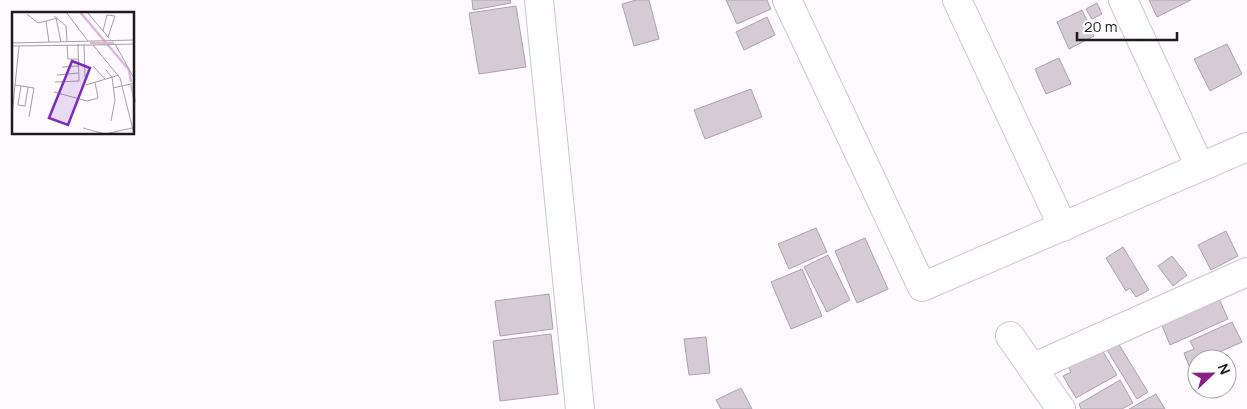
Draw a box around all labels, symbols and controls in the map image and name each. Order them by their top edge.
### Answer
scale bar [1077,10,1177,42]
inset map [12,12,135,135]
text: 20 m [1084,16,1117,37]
north arrow [1187,349,1237,399]
text: N [1214,361,1235,377]

